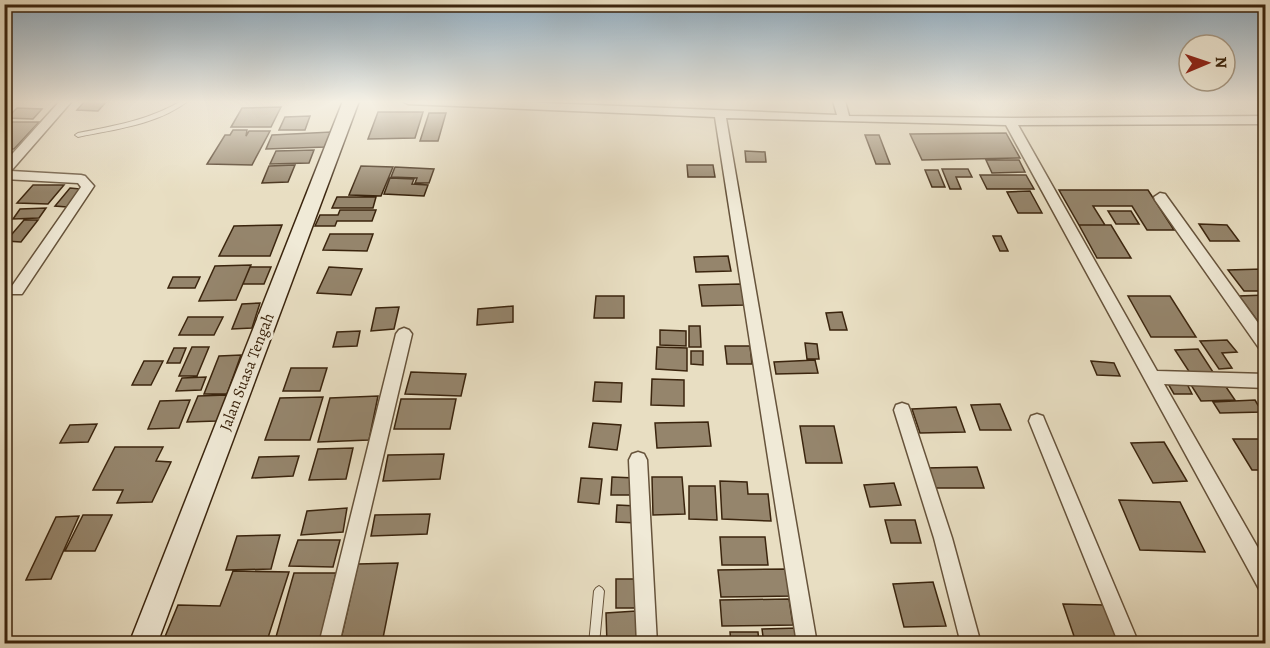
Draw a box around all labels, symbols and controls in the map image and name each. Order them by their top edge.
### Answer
north arrow [1177,33,1237,93]
text: N [1210,56,1232,69]
street label: Jalan Suasa Tengah [214,309,280,434]

